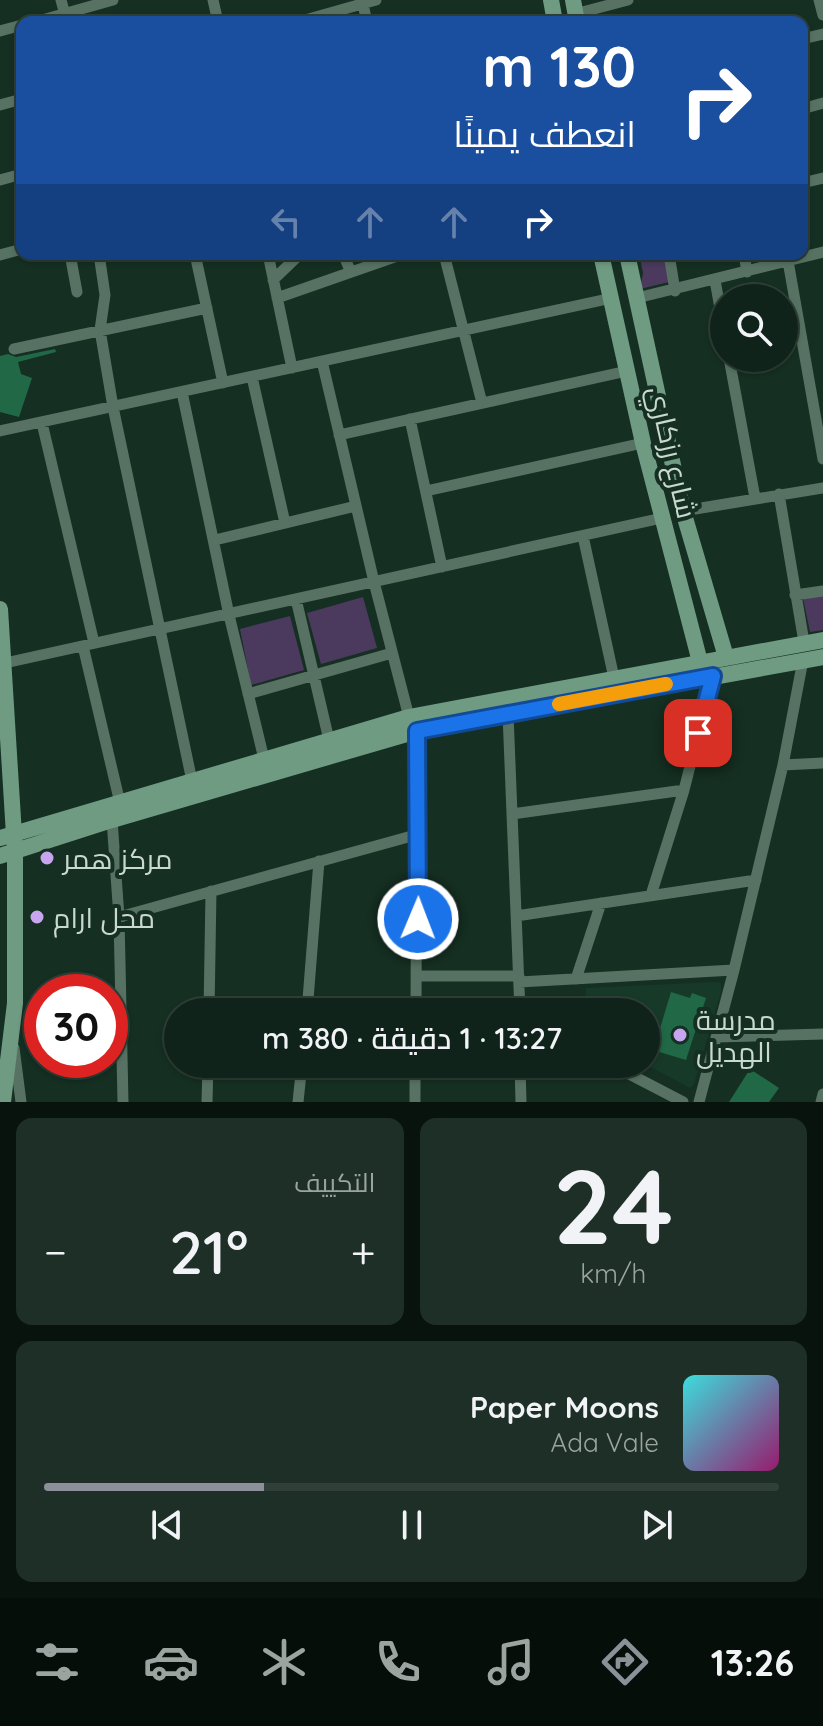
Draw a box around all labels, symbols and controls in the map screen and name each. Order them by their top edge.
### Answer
text: 130 m [482,31,636,101]
icon: right [664,48,768,152]
text: انعطف يمينًا [453,111,636,156]
icon: left [264,200,308,244]
icon: ahead [348,200,392,244]
icon: ahead [432,200,476,244]
icon: right [516,200,560,244]
map controls [710,284,798,372]
button: search [710,284,798,372]
street label: شارع رزكاري [636,382,705,523]
pin [664,699,732,767]
icon: arrive [676,711,720,755]
place label: مركز همر [61,841,173,876]
marker: مركز همر [38,849,56,867]
position arrow [376,877,460,961]
place label: محل ارام [53,900,155,938]
marker: محل ارام [28,908,46,926]
speed limit sign: 30 [24,974,128,1078]
place label: مدرسة الهديل [696,1002,776,1069]
text: 13:27 · 1 دقيقة · 380 m [262,1019,562,1057]
marker: مدرسة الهديل [671,1026,689,1044]
text: 24 [553,1140,673,1270]
text: التكييف [294,1166,376,1199]
text: 21° [169,1214,248,1289]
text: − [44,1224,67,1279]
text: + [351,1224,375,1279]
text: km/h [580,1257,646,1290]
text: Paper Moons [470,1388,659,1426]
text: Ada Vale [550,1426,659,1459]
icon: previous [145,1503,189,1547]
icon: pause [390,1503,434,1547]
icon: next [635,1503,679,1547]
icon: filters [29,1634,85,1690]
icon: car [143,1634,199,1690]
icon: climate [256,1634,312,1690]
icon: phone [370,1634,426,1690]
icon: music [483,1634,539,1690]
icon: directions [597,1634,653,1690]
text: 13:26 [711,1640,794,1685]

